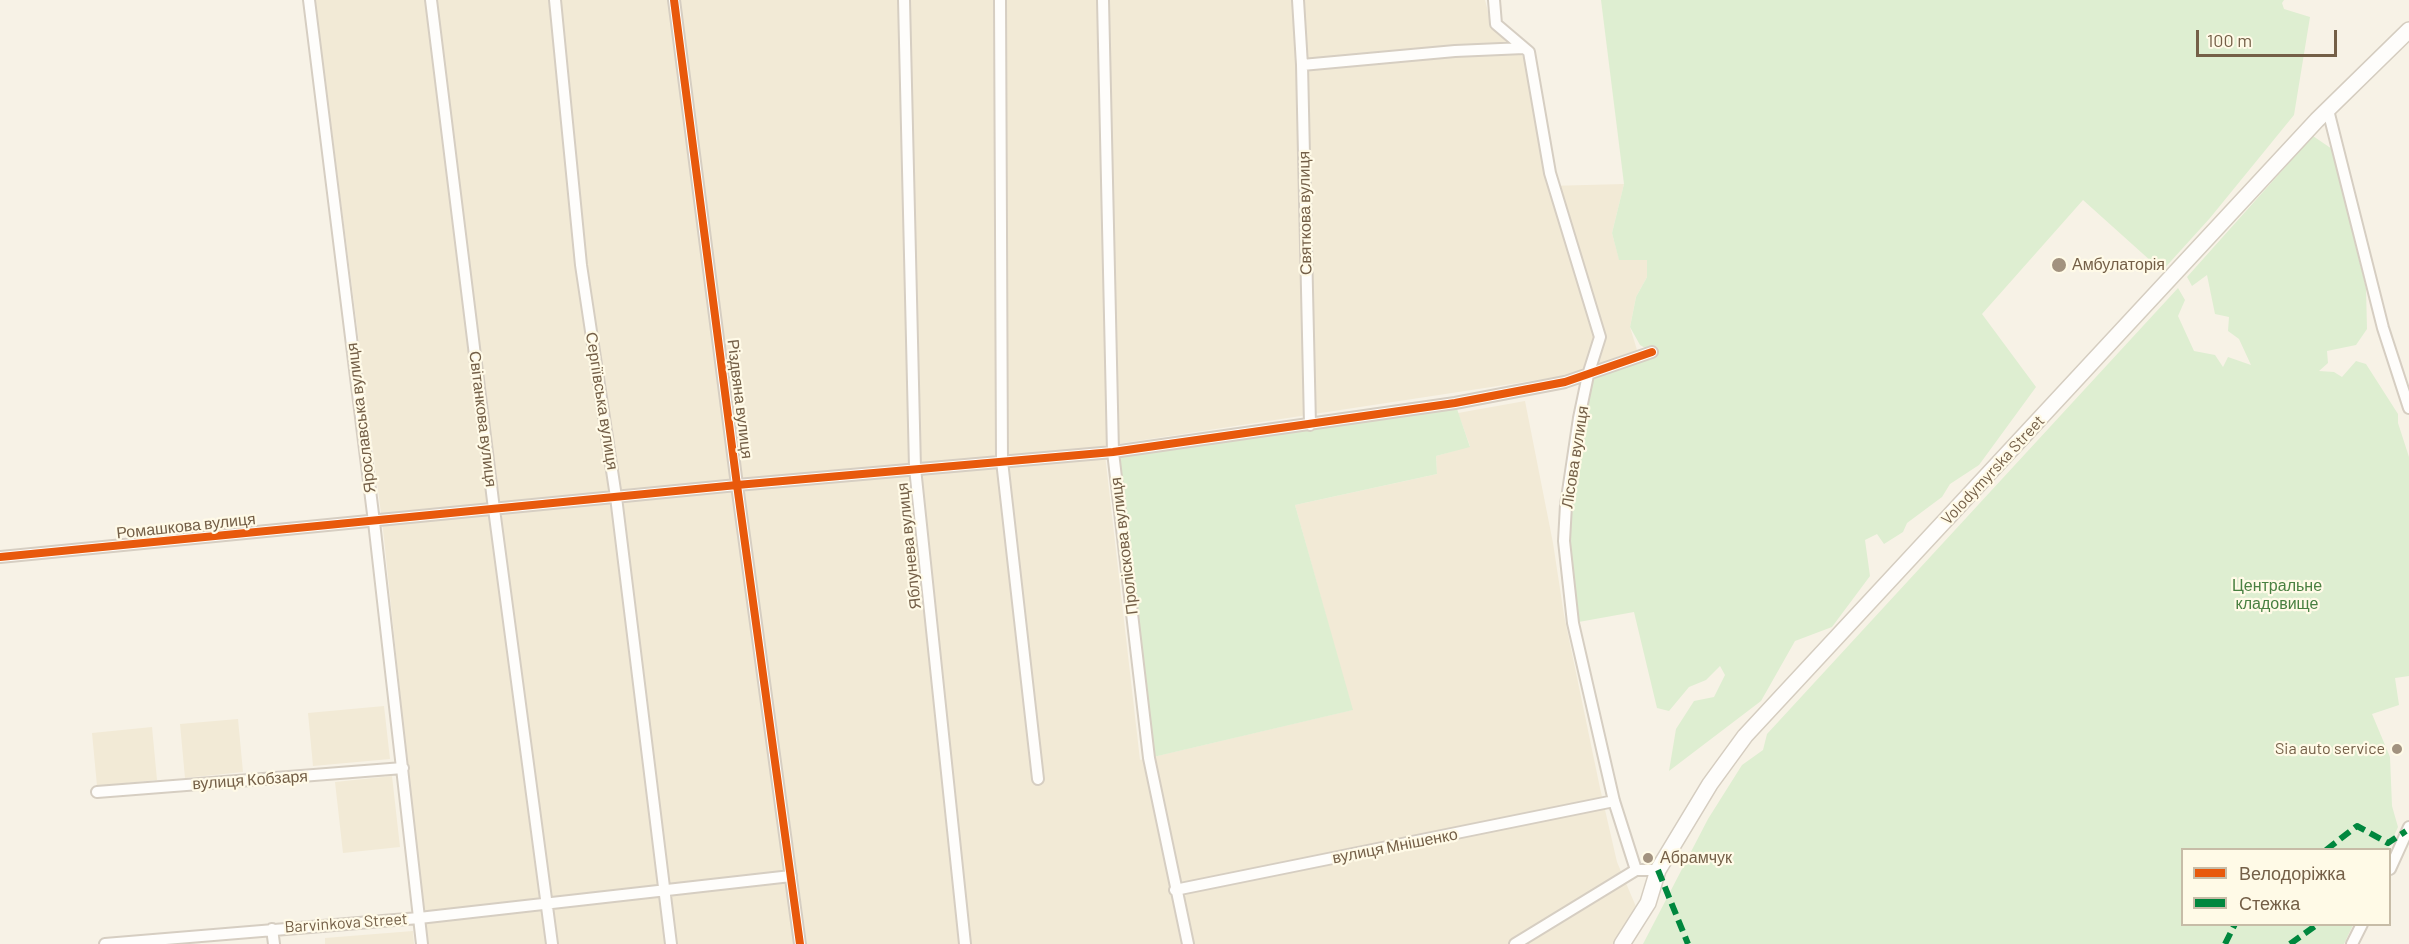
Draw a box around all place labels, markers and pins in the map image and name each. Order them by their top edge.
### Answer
place label: Амбулаторія [2072,255,2165,275]
marker: Амбулаторія [2050,256,2068,274]
place label: Sia auto service [2275,739,2385,759]
marker: Sia auto service [2390,742,2404,756]
place label: Абрамчук [1660,848,1732,868]
marker: Абрамчук [1641,851,1655,865]

